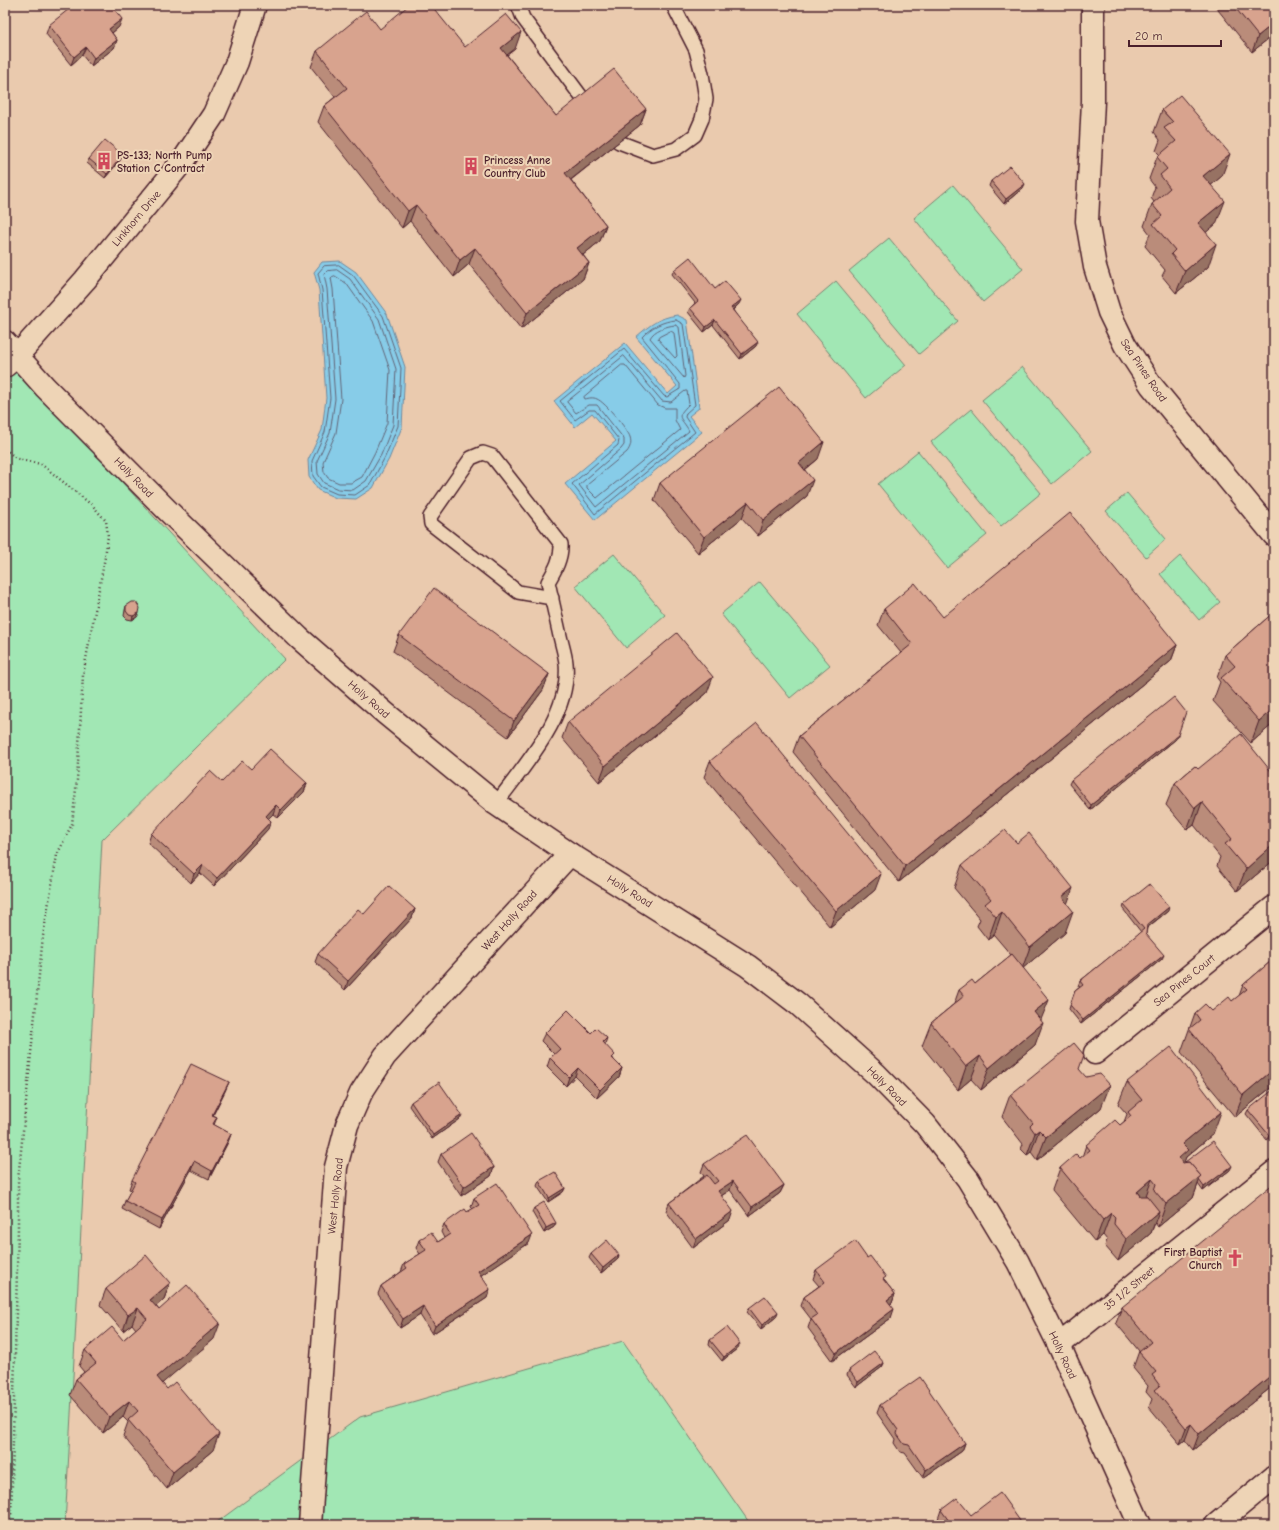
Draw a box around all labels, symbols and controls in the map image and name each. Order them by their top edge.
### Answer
scale bar [1129,22,1221,48]
text: 20 m [1135,29,1163,43]
place label: PS-133; North Pump Station C Contract [117,149,212,175]
building icon: PS-133; North Pump Station C Contract [94,151,114,171]
place label: Princess Anne Country Club [484,154,551,180]
building icon: Princess Anne Country Club [461,156,481,176]
street label: Linkhorn Drive [109,187,164,249]
street label: Sea Pines Road [1118,336,1170,404]
street label: Holly Road [111,455,156,500]
street label: Holly Road [345,678,392,721]
street label: Holly Road [605,872,655,911]
street label: West Holly Road [479,887,540,953]
street label: Sea Pines Court [1151,951,1218,1009]
street label: Holly Road [864,1064,909,1109]
street label: West Holly Road [325,1157,346,1235]
place label: First Baptist Church [1164,1246,1222,1272]
church icon: First Baptist Church [1225,1248,1245,1268]
street label: 35 1/2 Street [1101,1264,1158,1313]
street label: Holly Road [1046,1329,1079,1381]

